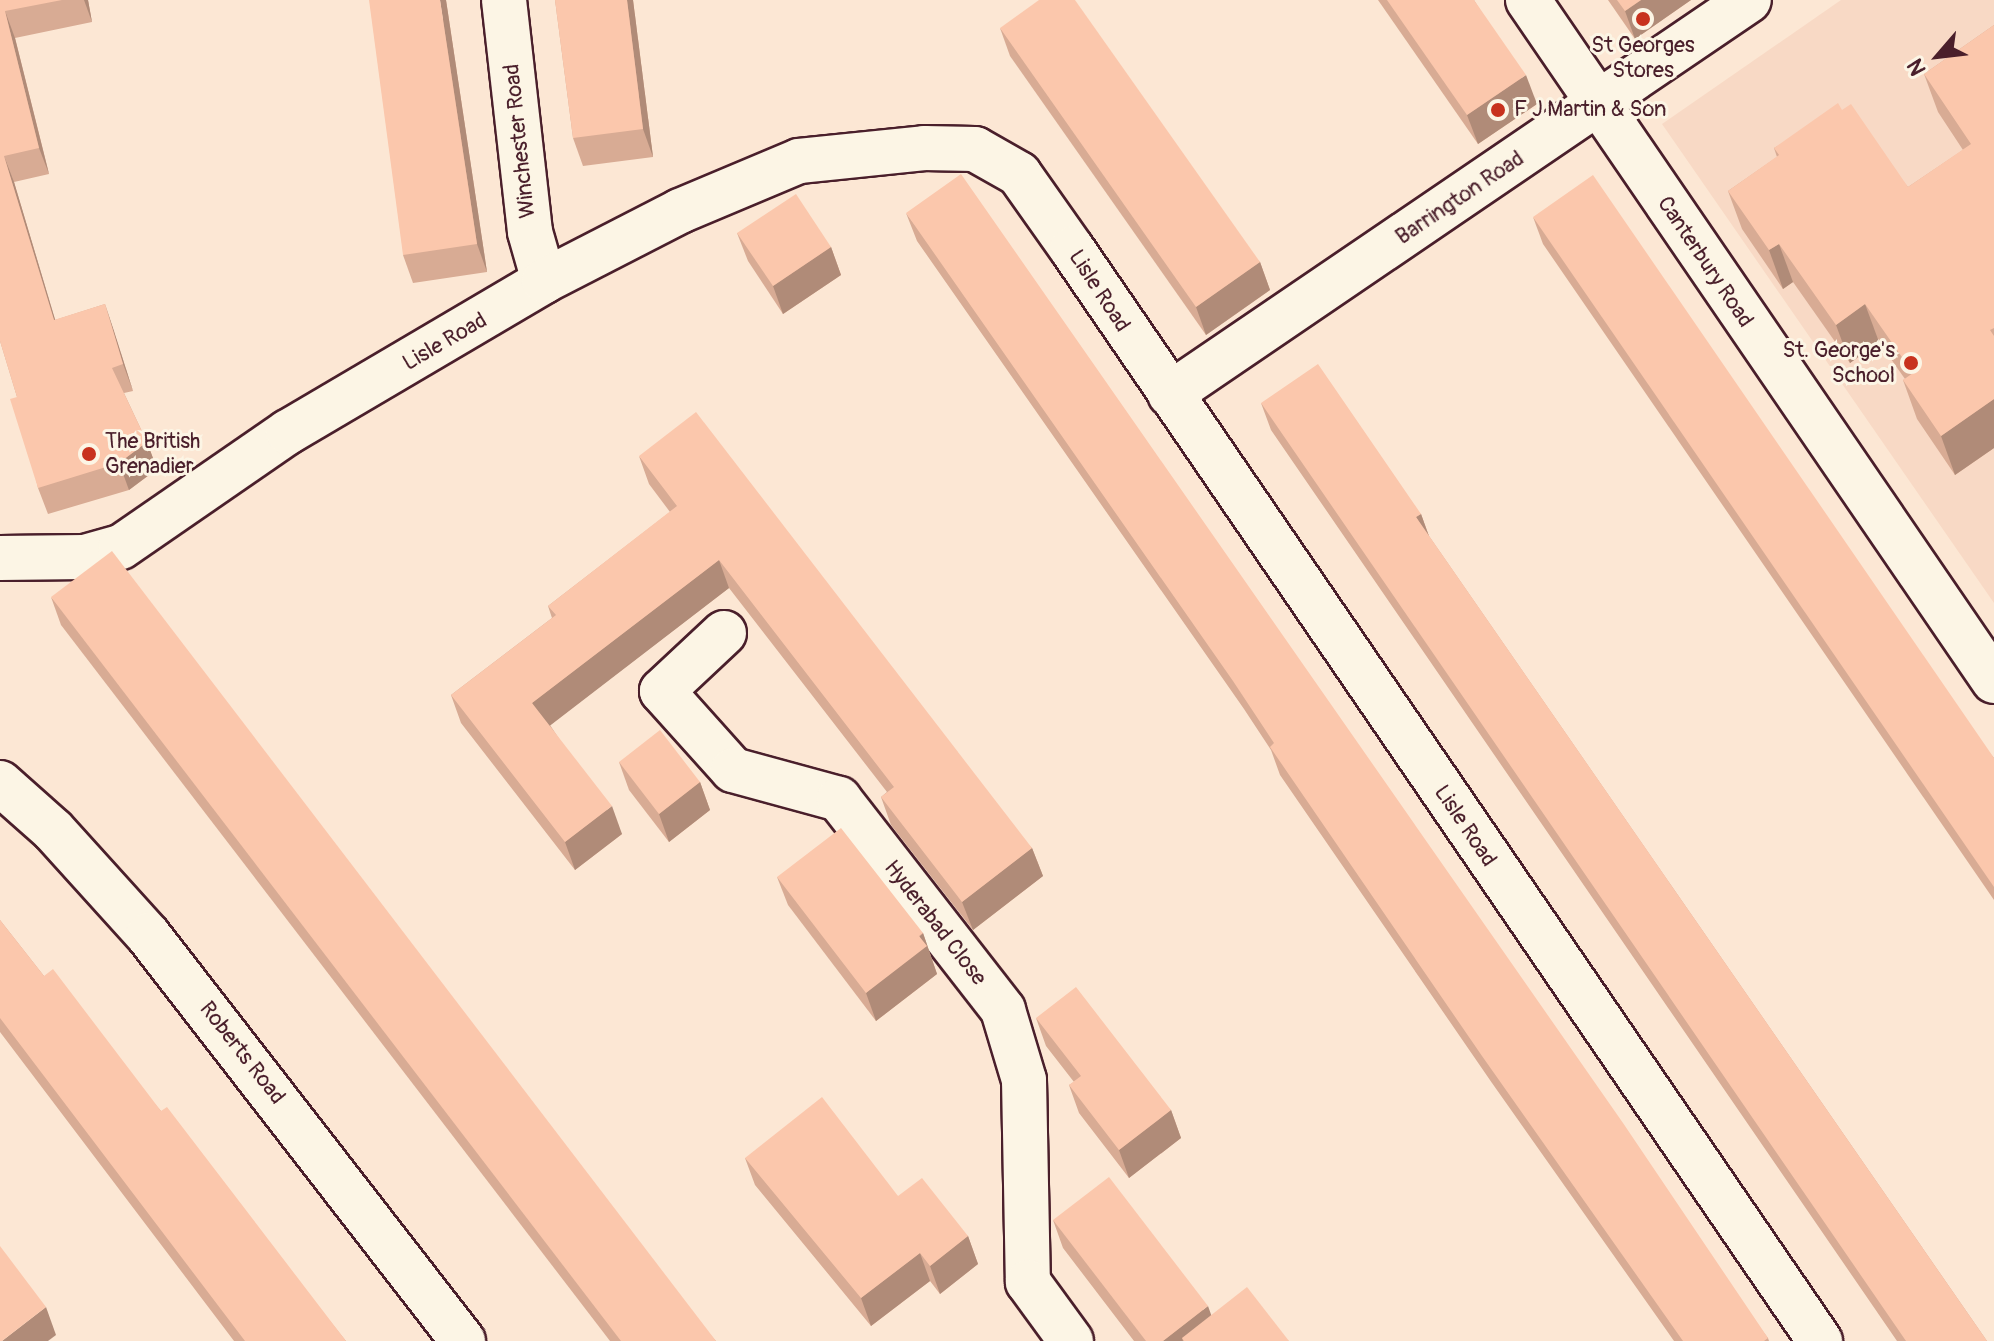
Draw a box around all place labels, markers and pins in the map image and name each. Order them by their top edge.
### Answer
marker: St Georges Stores [1634,10,1652,28]
place label: St Georges Stores [1591,32,1695,84]
place label: F J Martin & Son [1514,97,1666,123]
marker: F J Martin & Son [1489,101,1507,119]
place label: St. George's School [1783,337,1895,388]
marker: St. George's School [1902,354,1920,372]
place label: The British Grenadier [105,428,200,480]
marker: The British Grenadier [80,445,98,463]

